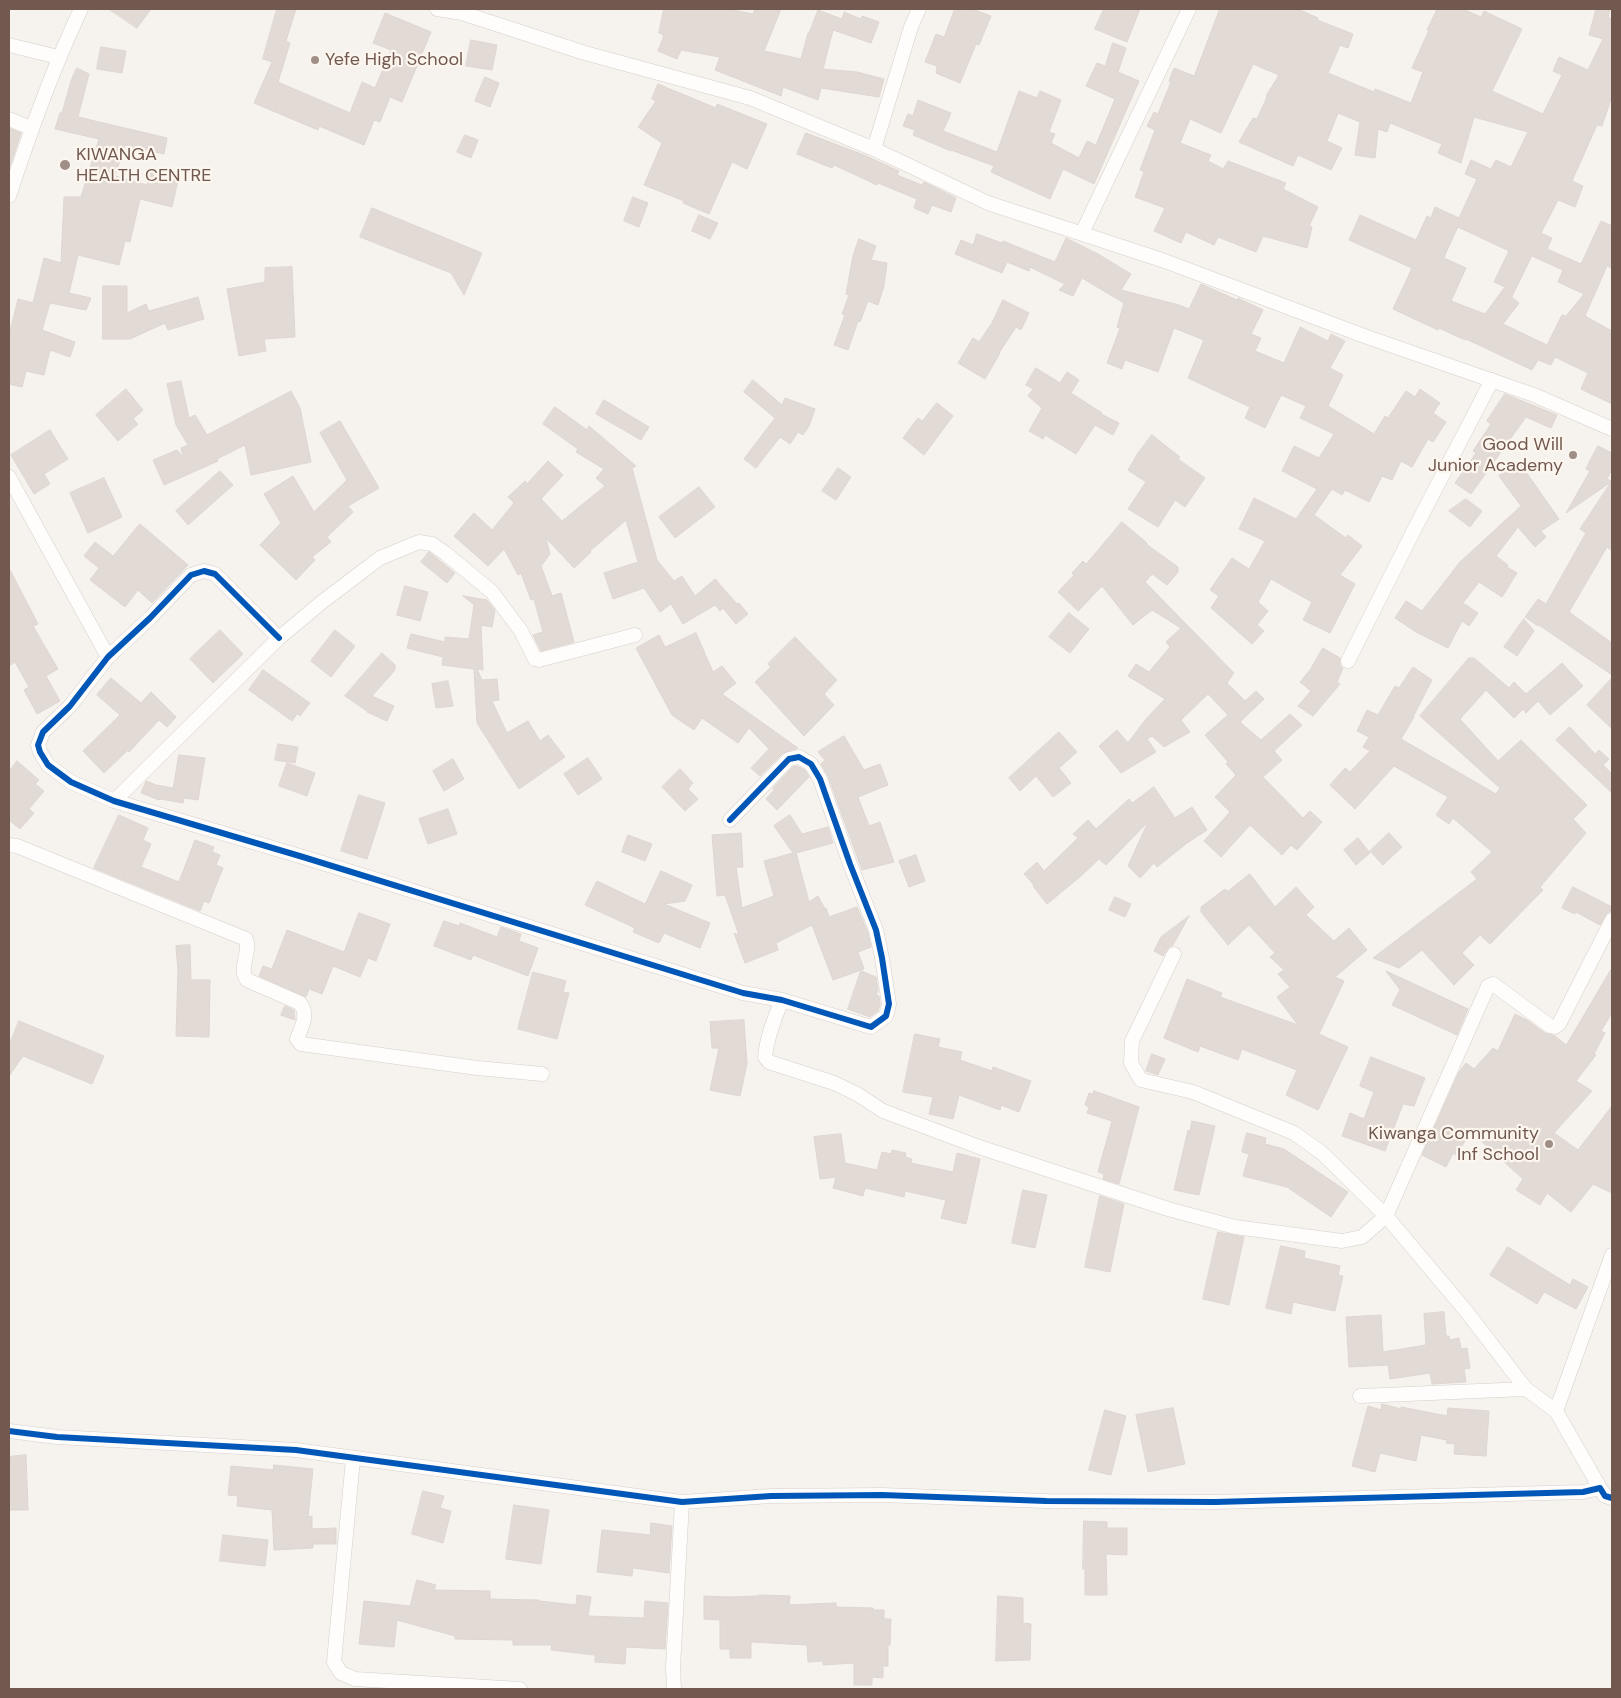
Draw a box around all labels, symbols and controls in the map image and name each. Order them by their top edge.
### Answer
place label: Yefe High School [325,49,463,71]
marker: Yefe High School [309,54,321,66]
place label: KIWANGA HEALTH CENTRE [76,144,211,186]
marker: KIWANGA HEALTH CENTRE [58,158,72,172]
place label: Good Will Junior Academy [1428,434,1563,476]
marker: Good Will Junior Academy [1567,449,1579,461]
place label: Kiwanga Community Inf School [1368,1123,1539,1166]
marker: Kiwanga Community Inf School [1543,1138,1555,1150]

